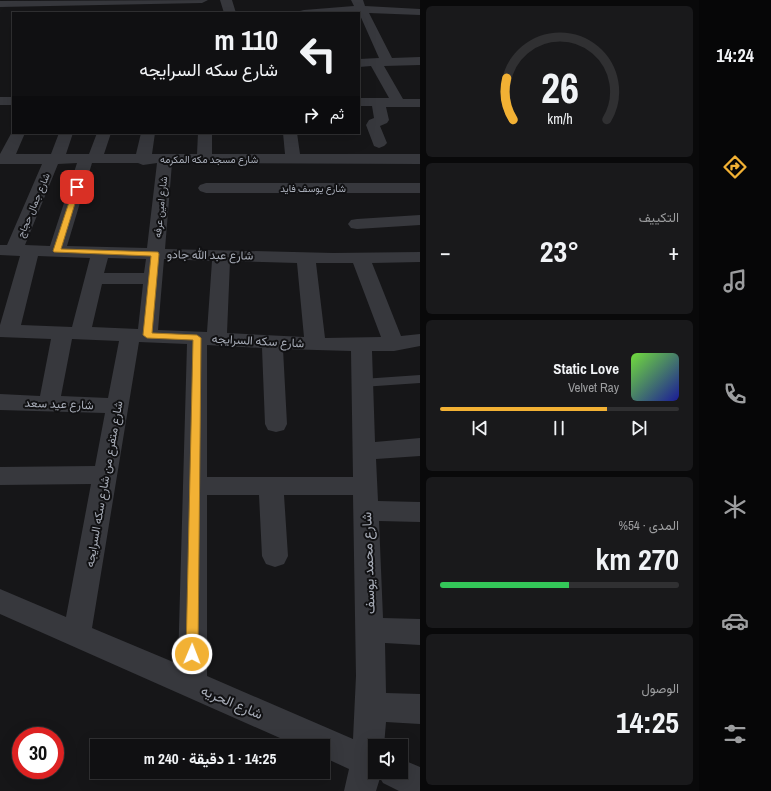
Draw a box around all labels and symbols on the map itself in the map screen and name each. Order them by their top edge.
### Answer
street label: شارع مسجد مكه المكرمه [160,153,258,166]
pin [60,170,94,204]
street label: شارع جمال حجاج [14,171,53,239]
street label: شارع امين عرفه [151,176,170,238]
street label: شارع يوسف فايد [280,182,346,195]
street label: شارع عبد الله جادو [167,246,253,265]
street label: شارع سكه السرايجه [211,331,305,352]
street label: شارع عيد سعد [24,395,94,414]
street label: شارع متفرع من شارع سكه السرايجه [81,400,128,569]
street label: شارع محمد يوسف [357,511,381,614]
position arrow [171,633,213,675]
street label: شارع الحريه [198,681,266,725]
speed limit sign: 30 [12,727,64,779]

